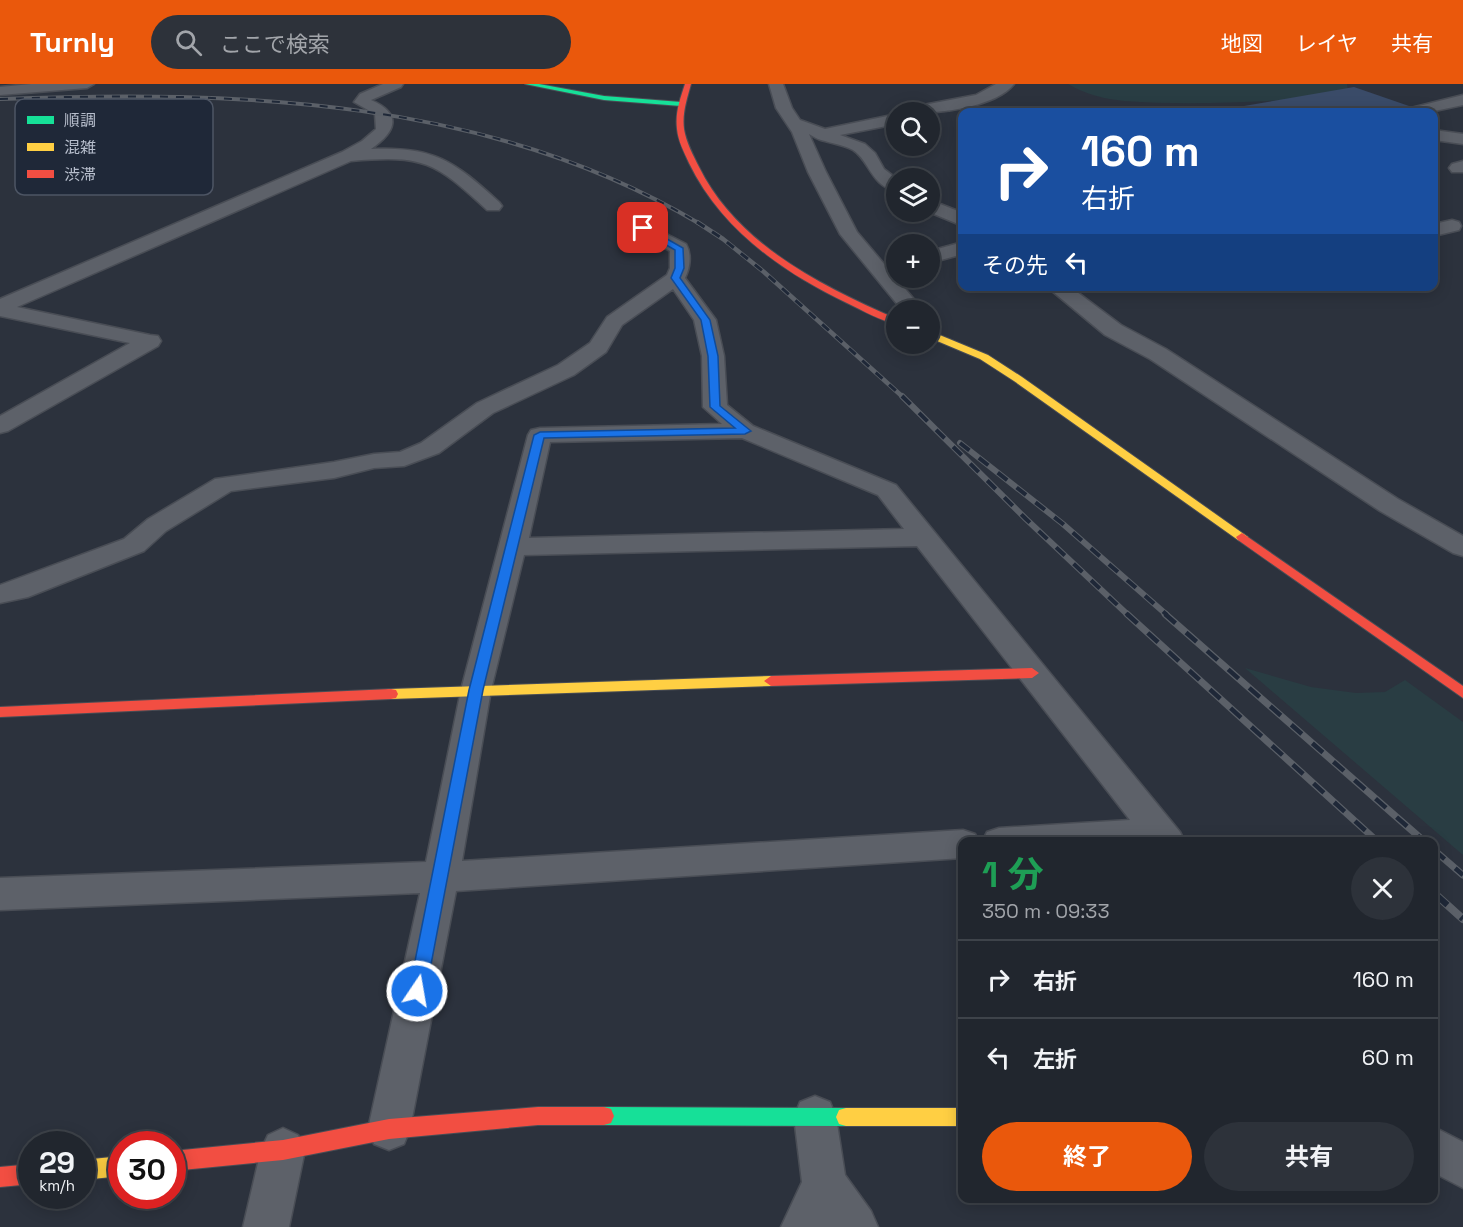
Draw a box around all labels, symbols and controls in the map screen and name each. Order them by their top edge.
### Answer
search box [151,15,571,69]
text: Turnly [30,24,115,60]
icon: search [172,26,205,59]
text: ここで検索 [220,30,330,58]
text: 地図 [1221,30,1263,57]
text: レイヤ [1296,30,1358,57]
text: 共有 [1391,30,1433,57]
legend [15,99,213,195]
map controls [886,102,940,354]
button: search [886,102,940,156]
text: 順調 [64,110,96,131]
text: 160 m [1081,125,1200,178]
icon: right [982,132,1060,210]
text: 混雑 [64,137,96,158]
text: 渋滞 [64,164,96,185]
button: layers [886,168,940,222]
text: 右折 [1081,181,1135,216]
pin [617,202,668,253]
icon: arrive [626,211,659,244]
button: + [886,234,940,288]
icon: left [1060,246,1093,279]
text: その先 [982,251,1048,279]
button: − [886,300,940,354]
text: 1 分 [982,852,1043,898]
button: close [1351,857,1414,920]
text: 350 m · 09:33 [982,898,1110,924]
position arrow [385,959,449,1023]
icon: right [982,963,1015,996]
text: 160 m [1353,965,1414,993]
text: 右折 [1033,967,1077,995]
icon: left [982,1041,1015,1074]
text: 60 m [1362,1043,1414,1071]
text: 左折 [1033,1045,1077,1073]
button: 終了 [982,1122,1192,1191]
button: 共有 [1204,1122,1414,1191]
speed limit sign: 30 [108,1131,186,1209]
text: 29 [39,1143,75,1182]
text: km/h [39,1176,75,1195]

